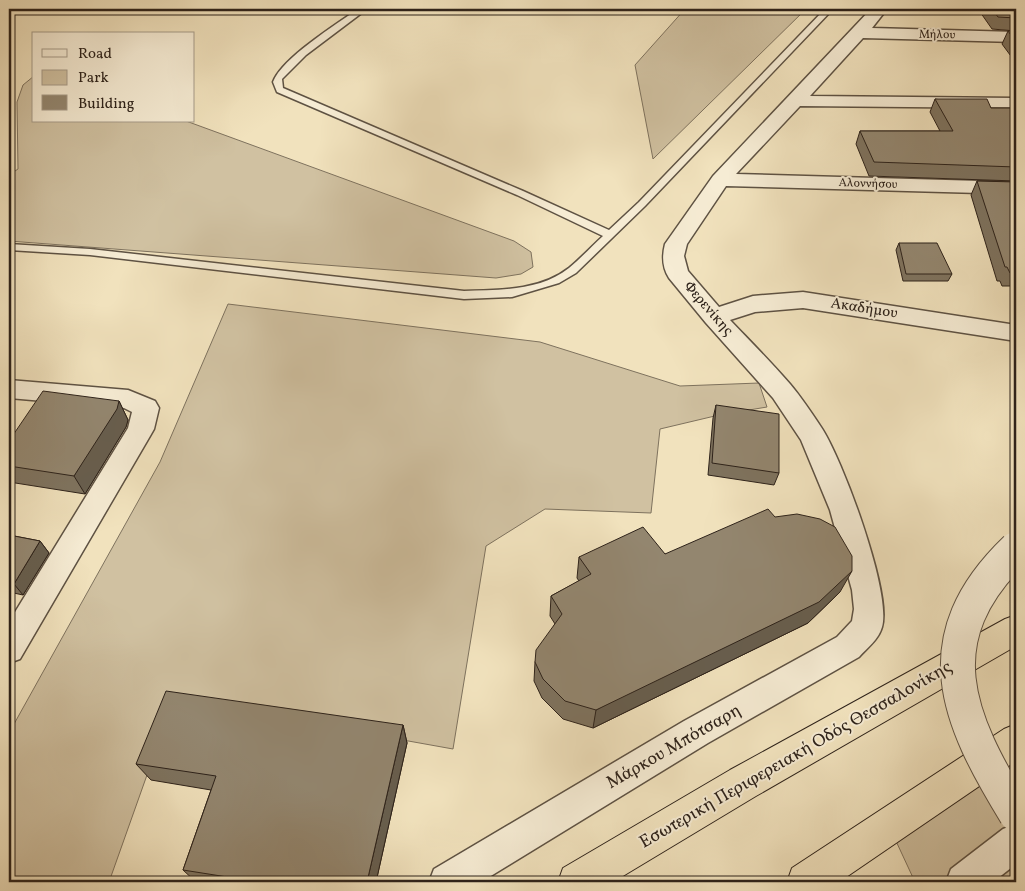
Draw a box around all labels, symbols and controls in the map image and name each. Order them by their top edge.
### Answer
street label: Μήλου [919,27,956,43]
legend [32,32,195,122]
text: Road [78,44,112,65]
text: Park [78,68,109,89]
text: Building [78,94,135,115]
street label: Αλοννήσου [838,175,898,193]
street label: Φερενίκης [678,277,738,341]
street label: Ακαδήμου [829,293,899,325]
street label: Εσωτερική Περιφερειακή Οδός Θεσσαλονίκης [635,655,957,855]
street label: Μάρκου Μπότσαρη [602,698,746,796]

